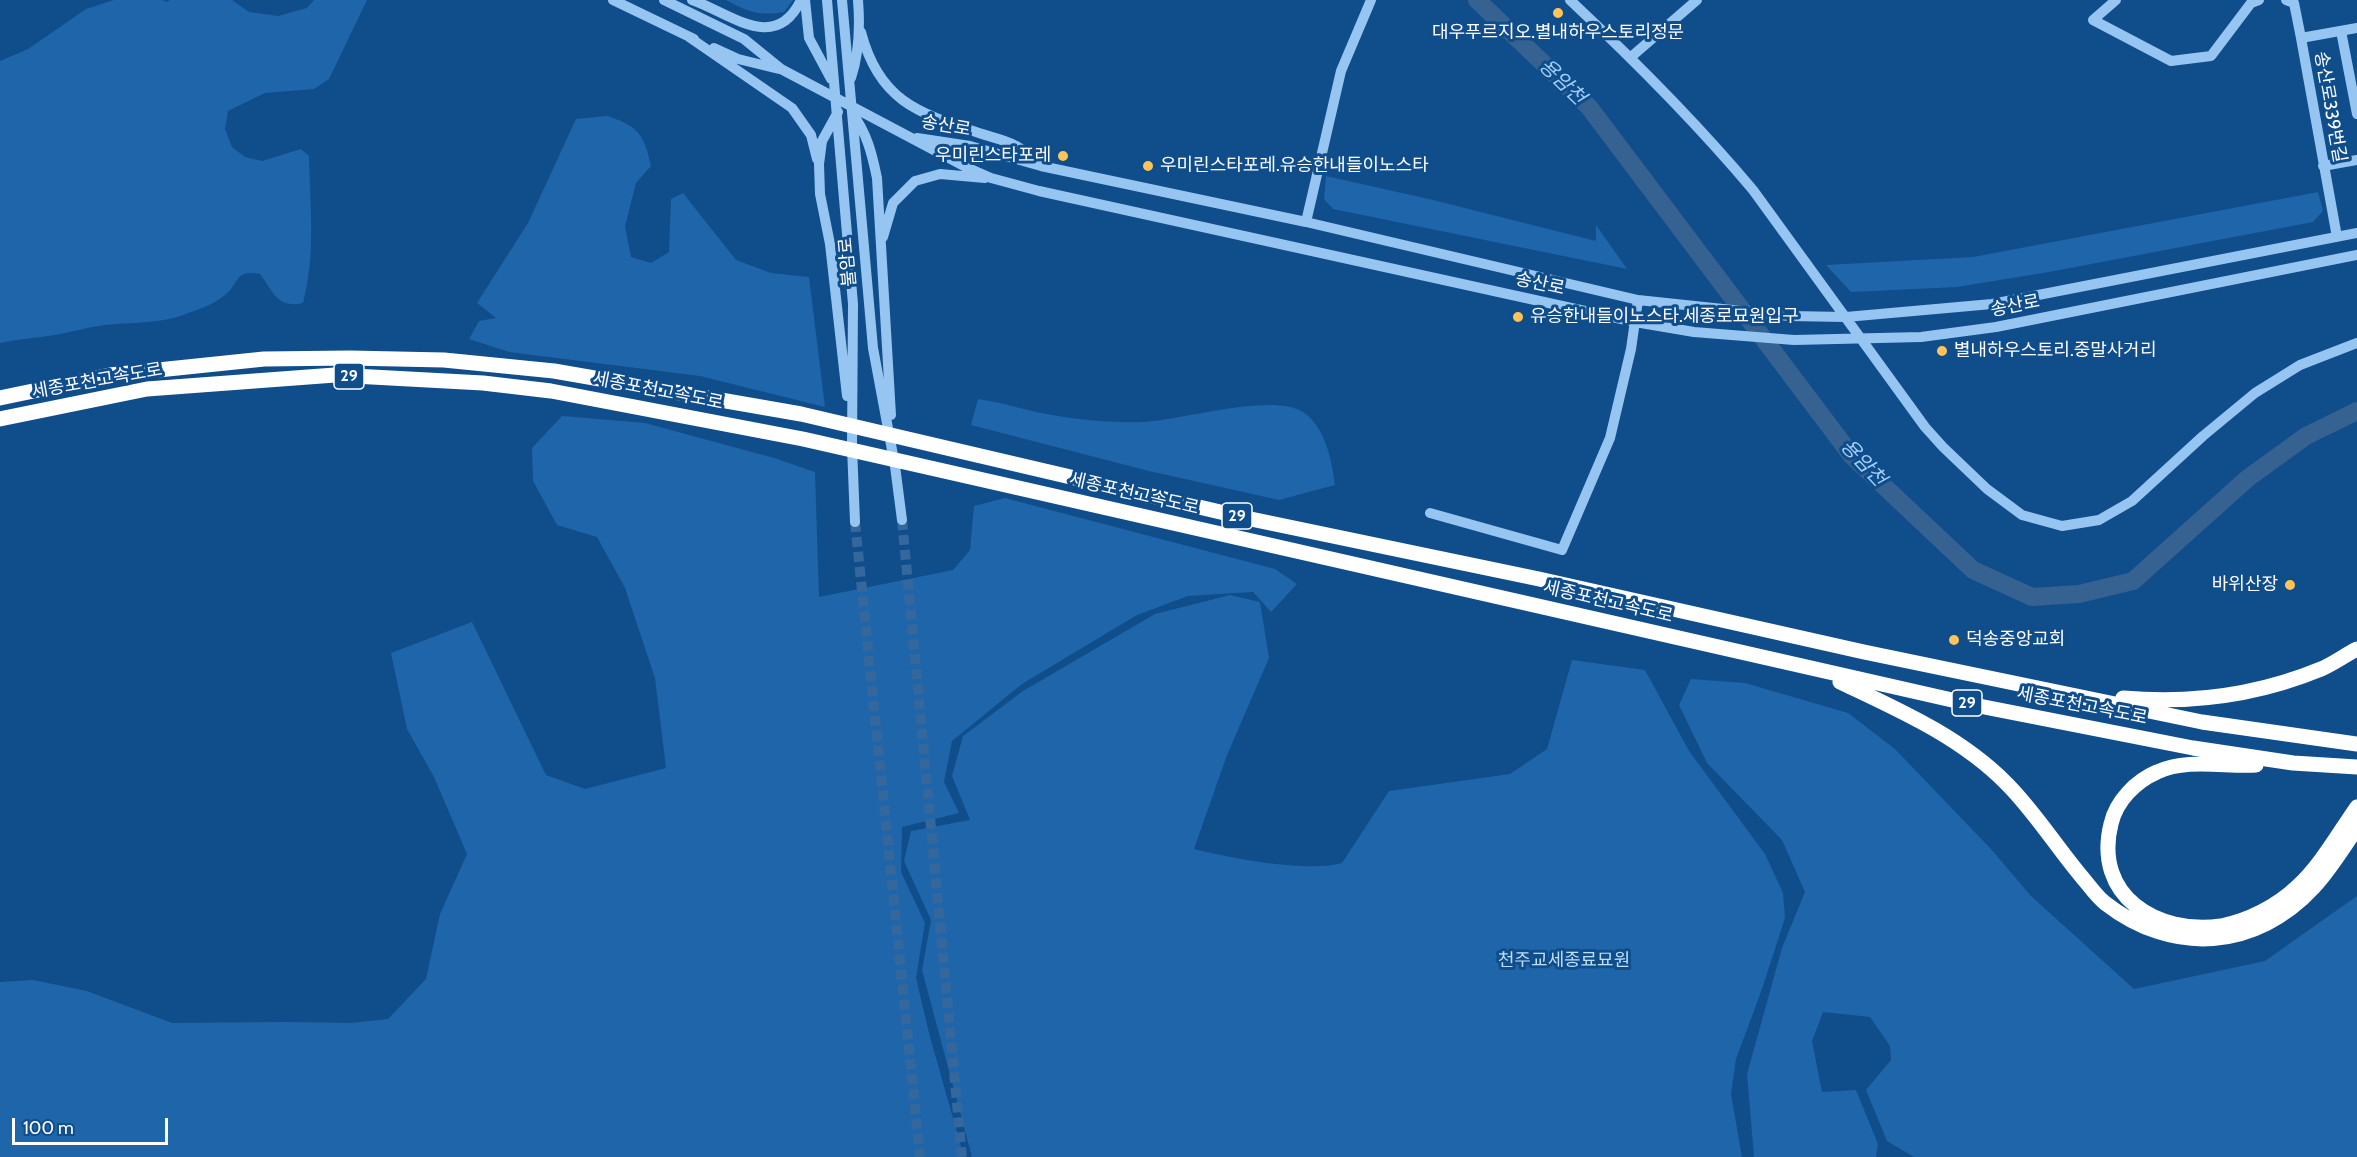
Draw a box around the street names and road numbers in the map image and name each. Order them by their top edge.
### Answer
street label: 송산로339번길 [2310,50,2350,164]
street label: 송산로 [920,111,972,141]
street label: 불암로 [835,236,861,288]
street label: 송산로 [1513,268,1567,300]
street label: 송산로 [1989,291,2041,321]
street label: 세종포천고속도로 [30,359,164,403]
road number: 29 [334,363,364,389]
street label: 세종포천고속도로 [591,368,725,414]
street label: 세종포천고속도로 [1067,469,1201,519]
road number: 29 [1222,503,1252,529]
street label: 세종포천고속도로 [1541,577,1675,627]
street label: 세종포천고속도로 [2015,683,2149,729]
road number: 29 [1952,690,1982,716]

